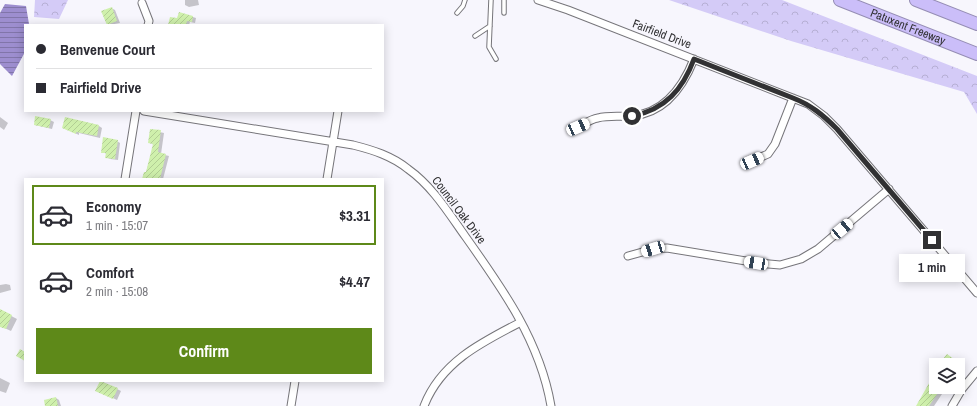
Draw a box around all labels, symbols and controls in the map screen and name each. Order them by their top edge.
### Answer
street label: Patuxent Freeway [868,5,948,49]
street label: Fairfield Drive [630,15,694,53]
text: Benvenue Court [60,39,155,60]
text: Fairfield Drive [60,77,141,98]
route start [623,107,641,125]
car [565,117,591,137]
car [739,151,765,171]
street label: Council Oak Drive [428,173,490,247]
text: Economy [86,196,141,217]
icon: car [38,197,74,233]
text: $3.31 [339,205,370,226]
text: 1 min · 15:07 [86,217,148,234]
car [829,217,855,241]
route end [923,231,941,249]
car [640,240,666,258]
callout: 1 min [899,254,965,282]
car [743,255,769,271]
text: 1 min [918,259,946,276]
text: Comfort [86,262,134,283]
icon: car [38,263,74,299]
text: $4.47 [339,271,370,292]
text: 2 min · 15:08 [86,283,148,300]
button: Confirm [36,328,372,374]
map controls [929,358,965,394]
button: layers [929,358,965,394]

